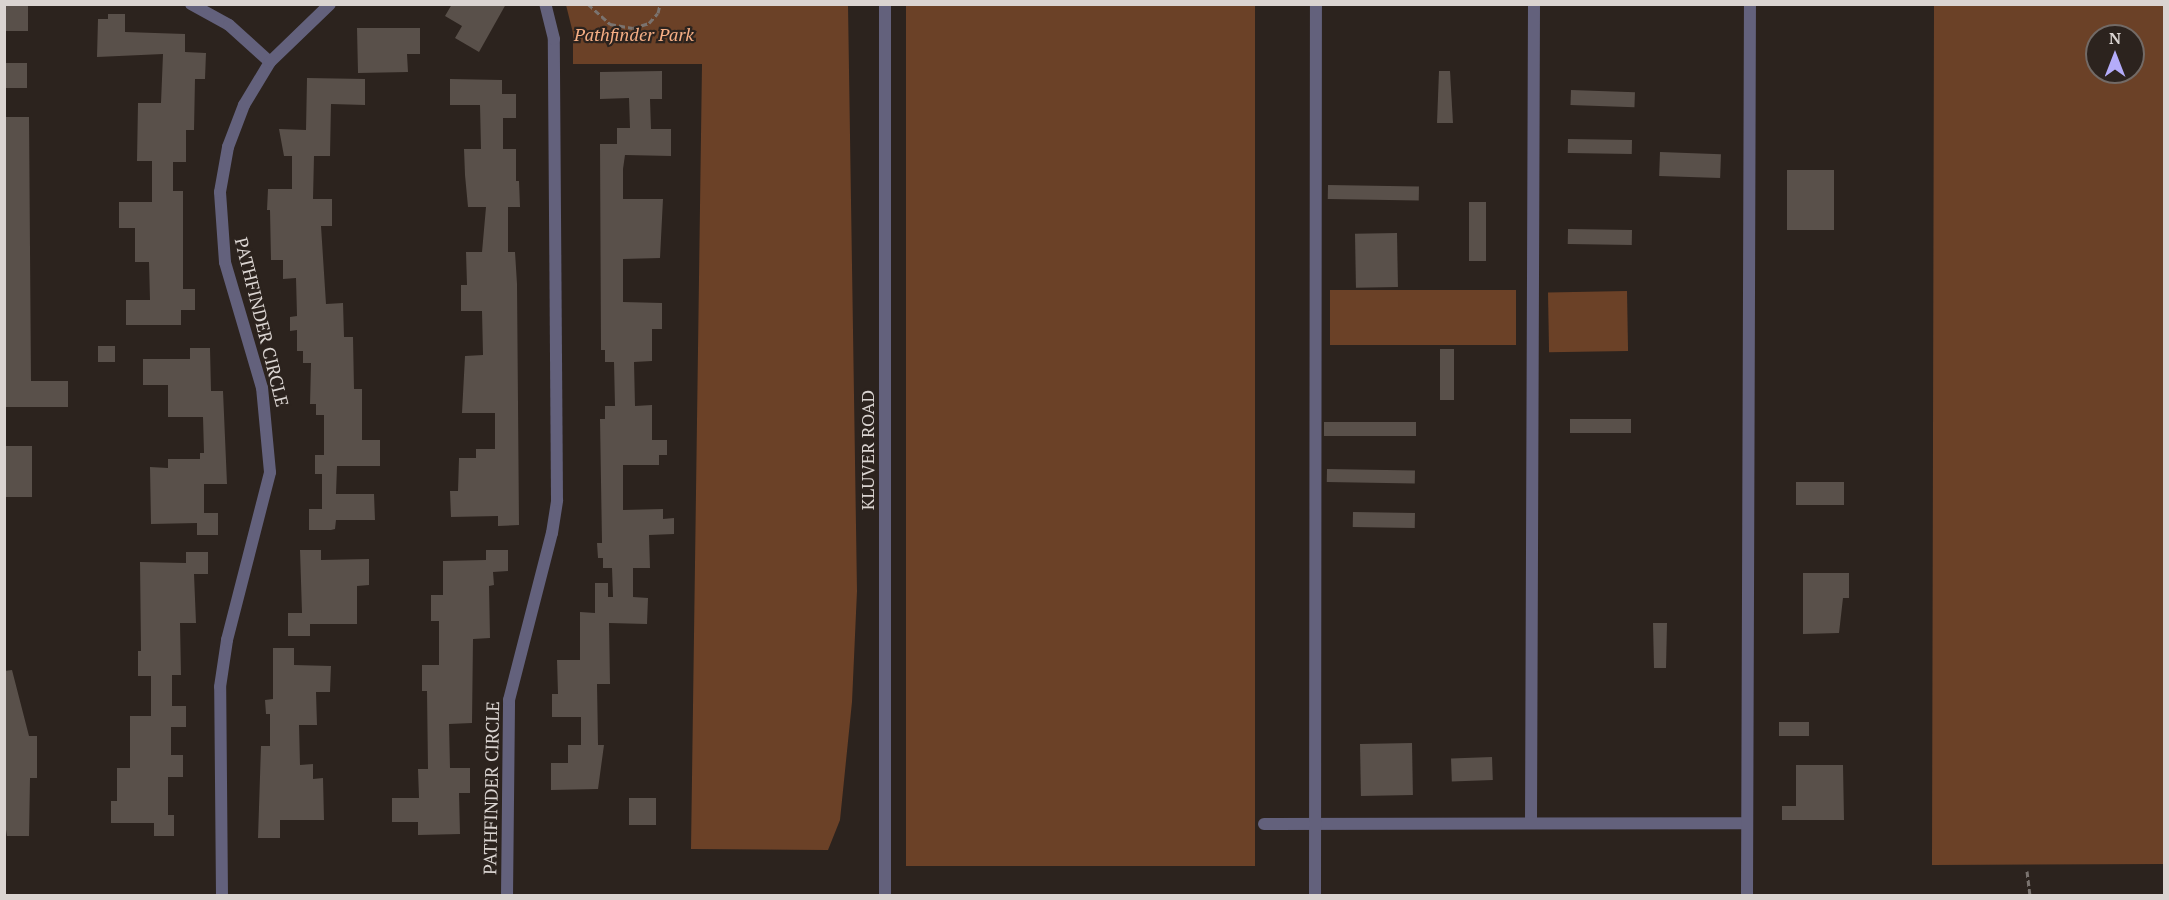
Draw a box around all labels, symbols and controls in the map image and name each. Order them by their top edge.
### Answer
park label: Pathfinder Park [574,23,694,45]
north arrow [2085,24,2145,84]
text: N [2109,27,2121,49]
street label: PATHFINDER CIRCLE [231,235,293,409]
street label: KLUVER ROAD [856,390,878,510]
street label: PATHFINDER CIRCLE [479,701,503,875]

